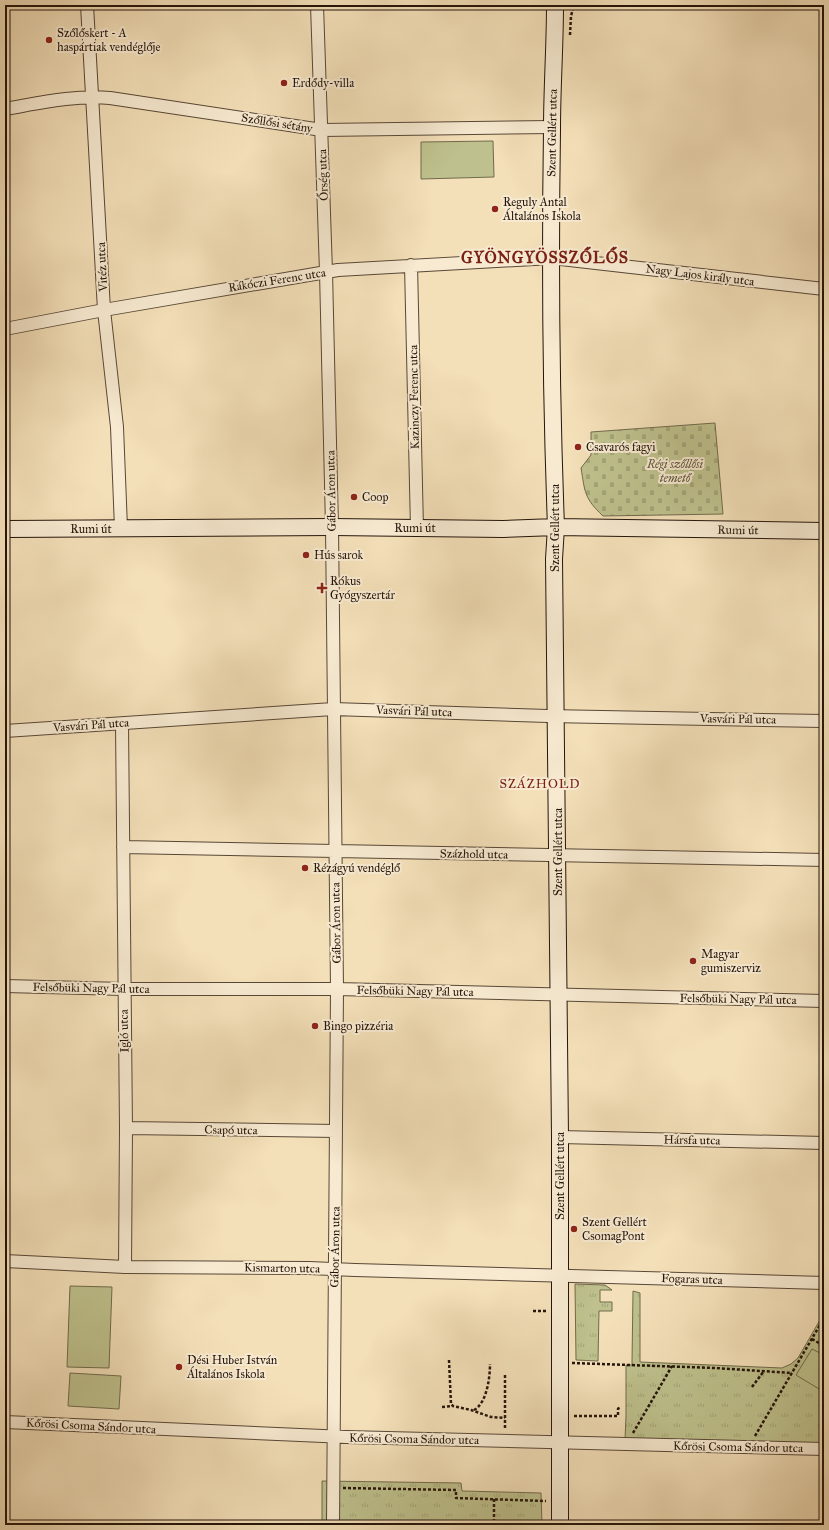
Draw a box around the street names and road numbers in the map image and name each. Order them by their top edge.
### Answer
street label: Szent Gellért utca [544,88,560,177]
street label: Szőllősi sétány [240,110,314,136]
street label: Őrség utca [313,148,332,201]
street label: Vitéz utca [94,241,110,293]
street label: Nagy Lajos király utca [645,261,756,290]
street label: Rákóczi Ferenc utca [227,265,328,295]
street label: Kazinczy Ferenc utca [406,344,422,449]
street label: Gábor Áron utca [322,449,339,532]
street label: Szent Gellért utca [548,483,562,572]
street label: Rumi út [394,521,436,535]
street label: Rumi út [70,522,112,536]
street label: Rumi út [717,523,760,537]
street label: Vasvári Pál utca [375,703,453,719]
street label: Vasvári Pál utca [699,711,777,727]
street label: Vasvári Pál utca [51,715,131,735]
street label: Szent Gellért utca [551,807,565,896]
street label: Százhold utca [440,846,509,862]
street label: Gábor Áron utca [327,881,344,964]
street label: Felsőbüki Nagy Pál utca [32,980,151,997]
street label: Felsőbüki Nagy Pál utca [356,983,475,1000]
street label: Felsőbüki Nagy Pál utca [679,991,798,1008]
street label: Igló utca [117,1008,132,1053]
street label: Csapó utca [204,1123,259,1137]
street label: Szent Gellért utca [553,1131,567,1220]
street label: Hársfa utca [663,1133,721,1148]
street label: Gábor Áron utca [326,1205,343,1288]
street label: Kismarton utca [244,1260,321,1276]
street label: Fogaras utca [661,1271,724,1288]
street label: Kőrösi Csoma Sándor utca [26,1416,157,1436]
street label: Kőrösi Csoma Sándor utca [349,1431,480,1447]
street label: Kőrösi Csoma Sándor utca [673,1439,804,1455]

